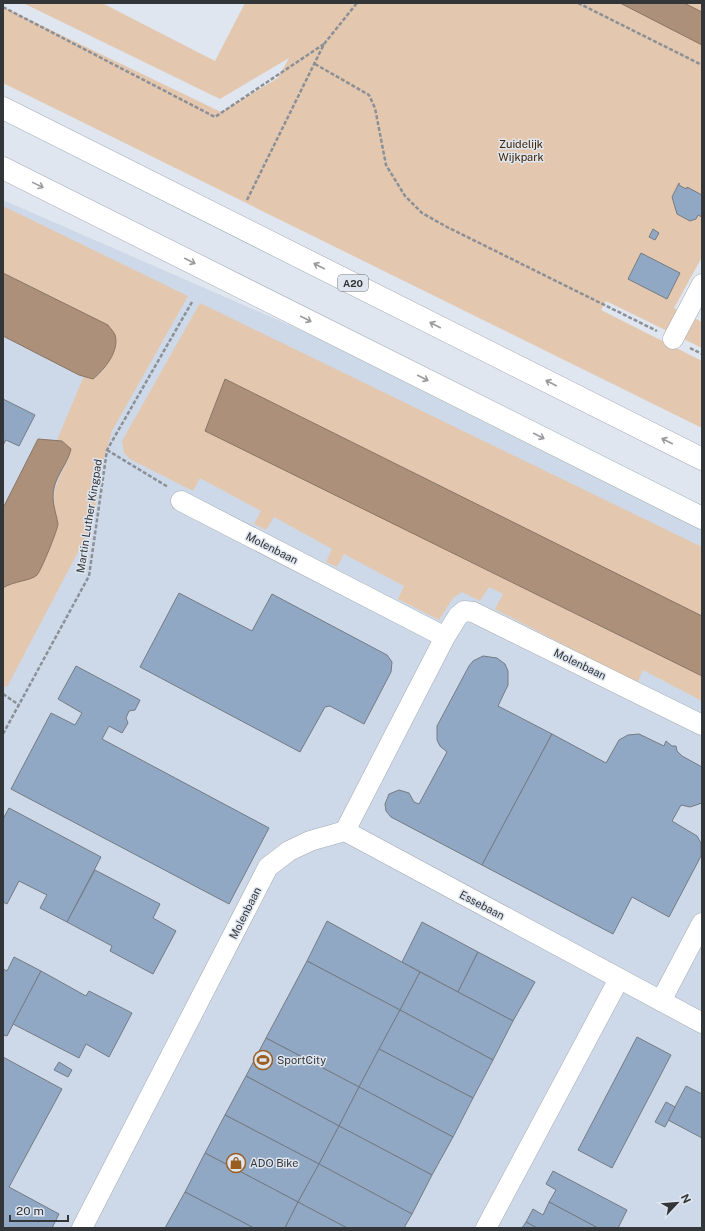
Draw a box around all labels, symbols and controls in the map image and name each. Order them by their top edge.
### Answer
park label: Zuidelijk Wijkpark [498,138,544,163]
one-way arrow [32,182,44,190]
one-way arrow [184,258,196,265]
one-way arrow [313,262,325,269]
road number: A20 [338,275,368,291]
one-way arrow [300,316,312,324]
one-way arrow [429,320,441,328]
one-way arrow [416,375,428,382]
one-way arrow [545,379,557,386]
one-way arrow [532,433,544,440]
one-way arrow [661,437,673,444]
street label: Martin Luther Kingpad [74,458,104,574]
street label: Molenbaan [244,530,300,566]
street label: Molenbaan [552,646,608,682]
street label: Molenbaan [227,885,263,941]
street label: Essebaan [458,888,506,922]
sports icon: SportCity [252,1049,274,1071]
place label: SportCity [277,1054,326,1066]
shop icon: ADO Bike [225,1152,247,1174]
place label: ADO Bike [250,1157,299,1169]
north arrow [657,1183,697,1223]
text: N [679,1192,693,1205]
scale bar [10,1197,68,1223]
text: 20 m [16,1204,44,1218]

